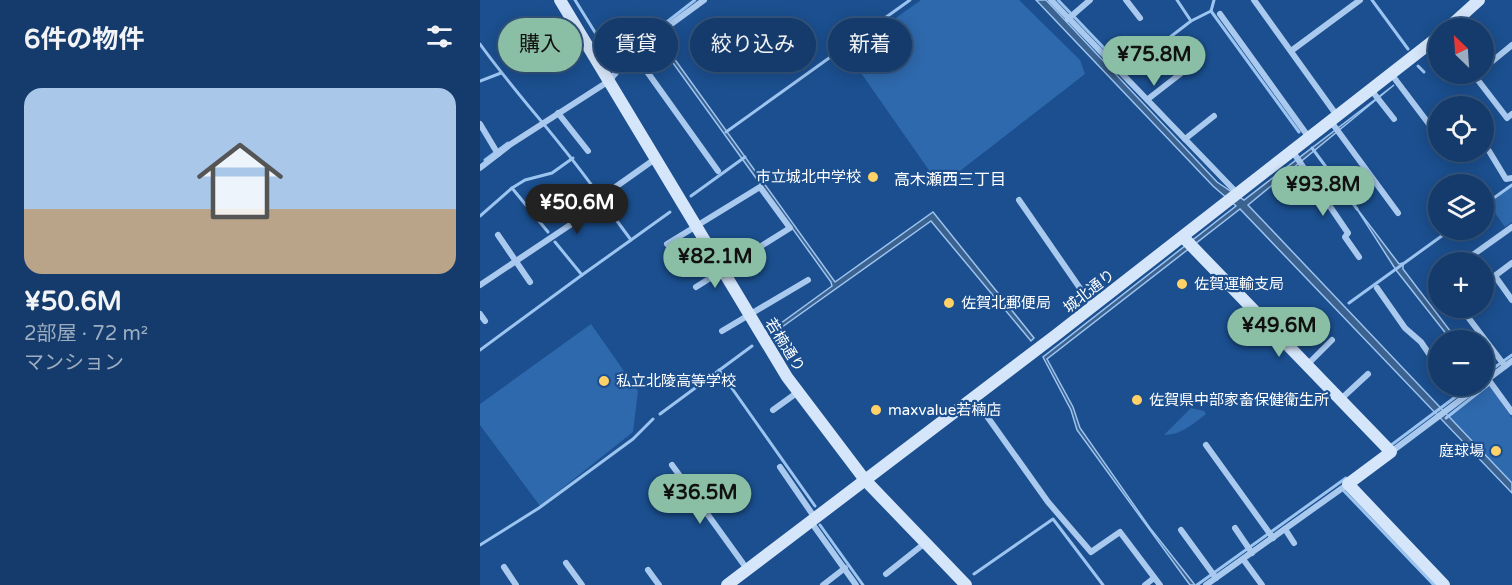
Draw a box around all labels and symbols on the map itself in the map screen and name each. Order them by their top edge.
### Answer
north arrow [1428,18,1494,84]
pin: ¥75.8M [1105,36,1203,87]
pin: ¥93.8M [1274,166,1372,217]
place label: 市立城北中学校 [756,168,861,186]
marker: 市立城北中学校 [866,170,880,184]
district label: 高木瀬西三丁目 [894,170,1006,190]
pin: ¥50.6M [528,184,626,235]
pin: ¥82.1M [666,238,764,289]
street label: 城北通り [1060,265,1118,317]
place label: 佐賀運輸支局 [1194,275,1284,293]
marker: 佐賀運輸支局 [1175,277,1189,291]
place label: 佐賀北郵便局 [961,294,1051,312]
marker: 佐賀北郵便局 [942,296,956,310]
pin: ¥49.6M [1230,307,1328,358]
street label: 若楠通り [761,315,809,375]
place label: 私立北陵高等学校 [616,372,736,390]
marker: 私立北陵高等学校 [597,374,611,388]
place label: 佐賀県中部家畜保健衛生所 [1149,391,1329,409]
marker: 佐賀県中部家畜保健衛生所 [1130,393,1144,407]
place label: maxvalue若楠店 [888,401,1001,419]
marker: maxvalue若楠店 [869,403,883,417]
place label: 庭球場 [1439,442,1484,460]
marker: 庭球場 [1489,444,1503,458]
pin: ¥36.5M [651,474,749,525]

